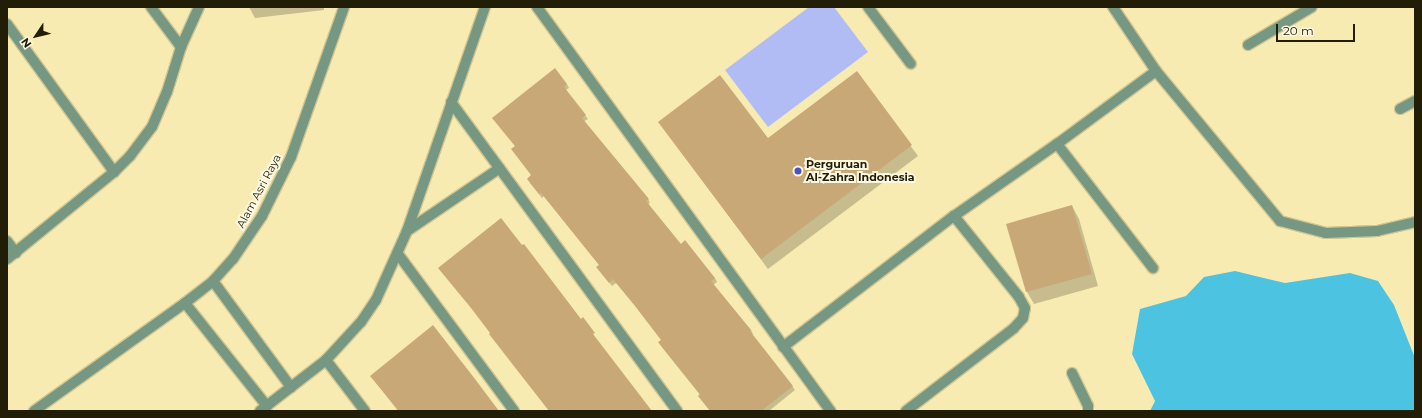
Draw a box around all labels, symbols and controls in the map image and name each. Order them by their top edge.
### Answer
north arrow [16,16,56,56]
scale bar [1278,16,1357,42]
text: 20 m [1283,23,1314,38]
text: N [18,35,34,51]
street label: Alam Asri Raya [234,152,284,230]
place label: Perguruan Al-Zahra Indonesia [806,158,915,184]
marker: Perguruan Al-Zahra Indonesia [793,166,803,176]

